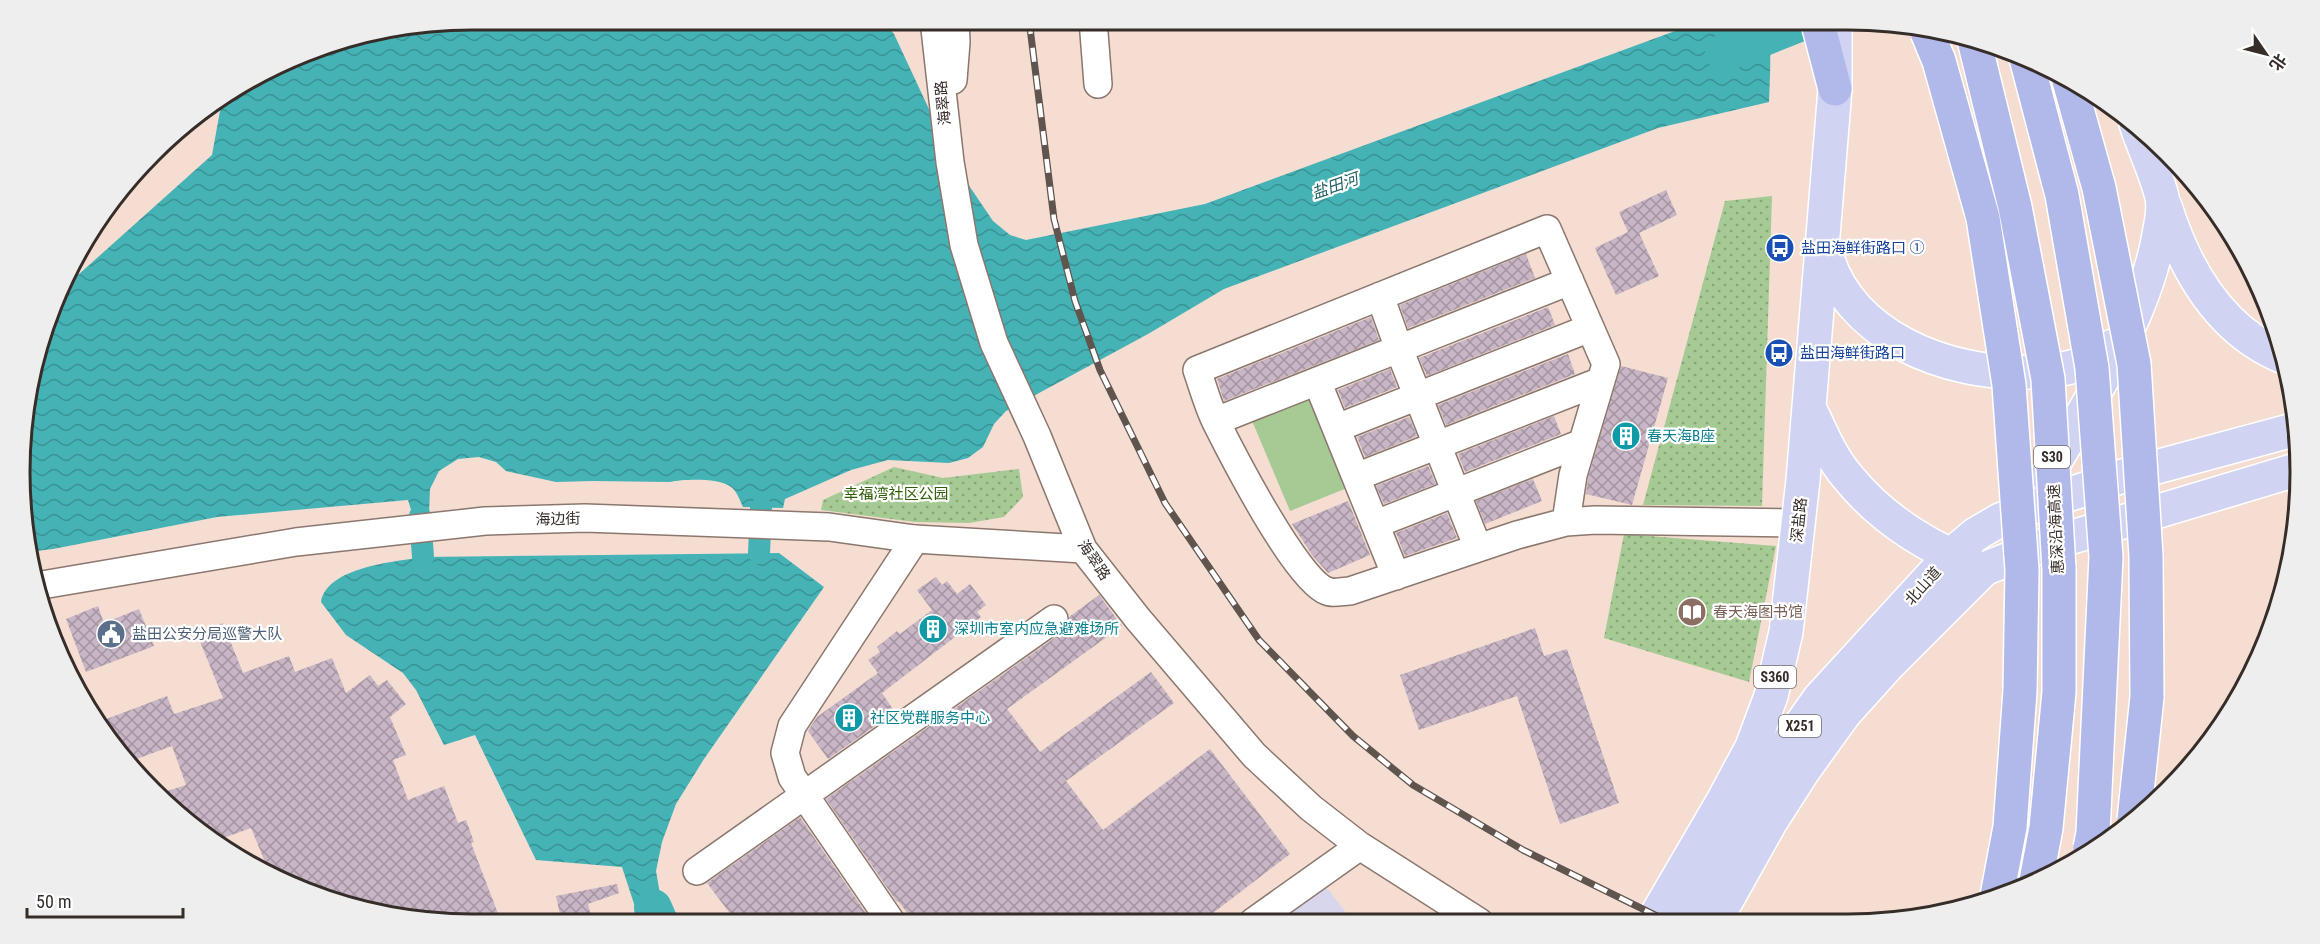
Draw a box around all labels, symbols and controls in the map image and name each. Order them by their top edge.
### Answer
north arrow [2236,24,2296,84]
text: 北 [2266,50,2290,74]
street label: 海翠路 [932,80,954,126]
water label: 盐田河 [1309,168,1364,203]
bus stop icon: 盐田海鲜街路口 ① [1764,232,1796,264]
place label: 盐田海鲜街路口 ① [1801,239,1924,257]
bus stop icon: 盐田海鲜街路口 [1763,337,1795,369]
place label: 盐田海鲜街路口 [1800,344,1905,362]
building icon: 春天海B座 [1610,420,1642,452]
place label: 春天海B座 [1647,427,1715,445]
road number: S30 [2034,446,2070,468]
street label: 惠深沿海高速 [2045,484,2067,574]
park label: 幸福湾社区公园 [843,485,949,503]
street label: 深盐路 [1788,497,1810,543]
street label: 海边街 [535,510,581,528]
street label: 海翠路 [1074,536,1114,584]
street label: 北山道 [1901,563,1945,609]
library icon: 春天海图书馆 [1676,596,1708,628]
place label: 春天海图书馆 [1713,603,1803,621]
building icon: 深圳市室内应急避难场所 [917,613,949,645]
public building icon: 盐田公安分局巡警大队 [95,618,127,650]
place label: 深圳市室内应急避难场所 [954,620,1119,638]
place label: 盐田公安分局巡警大队 [132,625,282,643]
road number: S360 [1754,666,1796,688]
building icon: 社区党群服务中心 [833,702,865,734]
place label: 社区党群服务中心 [870,709,990,727]
road number: X251 [1779,715,1821,737]
scale bar [27,881,183,919]
text: 50 m [36,891,71,912]

